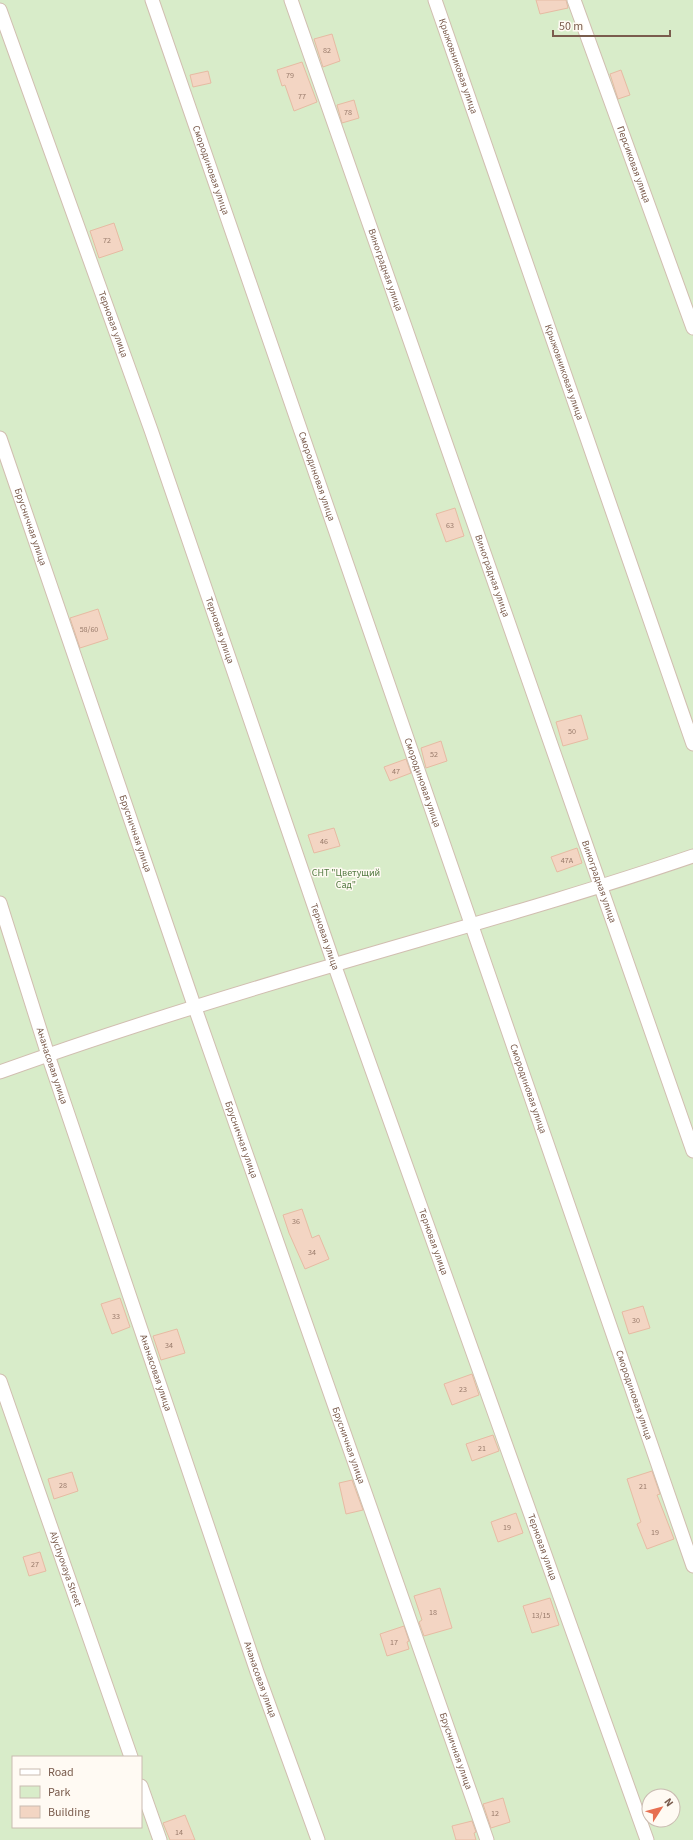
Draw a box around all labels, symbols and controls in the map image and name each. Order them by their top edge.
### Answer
scale bar [553,12,670,38]
street label: Крыжовниковая улица [435,16,481,116]
text: 50 m [559,18,583,35]
house number: 82 [323,45,331,56]
house number: 79 [286,70,294,81]
house number: 77 [298,91,306,102]
house number: 78 [344,107,352,118]
street label: Смородиновая улица [189,123,233,217]
street label: Персиковая улица [613,124,654,205]
street label: Виноградная улица [364,227,406,313]
house number: 72 [103,235,111,246]
street label: Терновая улица [95,289,131,360]
street label: Крыжовниковая улица [541,323,587,422]
street label: Смородиновая улица [295,430,339,523]
street label: Брусничная улица [11,486,50,568]
house number: 63 [446,520,454,531]
street label: Виноградная улица [471,533,513,619]
street label: Терновая улица [202,595,238,666]
house number: 58/60 [80,624,98,635]
house number: 50 [568,726,576,737]
street label: Смородиновая улица [400,736,444,829]
house number: 52 [430,749,438,760]
house number: 47 [392,766,400,777]
street label: Брусничная улица [116,793,155,874]
house number: 46 [320,836,328,847]
street label: Виноградная улица [578,839,620,925]
house number: 47А [561,855,574,866]
park label: СНТ "Цветущий Сад" [312,866,380,892]
street label: Терновая улица [307,901,343,972]
street label: Ананасовая улица [33,1026,71,1106]
street label: Смородиновая улица [506,1042,550,1136]
street label: Брусничная улица [221,1099,261,1180]
street label: Терновая улица [415,1207,452,1277]
house number: 36 [292,1216,300,1227]
house number: 34 [308,1247,316,1258]
house number: 33 [112,1311,120,1322]
house number: 30 [632,1315,640,1326]
street label: Ананасовая улица [136,1333,175,1413]
house number: 34 [165,1340,173,1351]
street label: Смородиновая улица [612,1348,656,1442]
house number: 23 [459,1384,467,1395]
street label: Брусничная улица [328,1405,369,1486]
house number: 21 [478,1443,486,1454]
house number: 28 [59,1480,67,1491]
house number: 21 [639,1481,647,1492]
street label: Терновая улица [524,1512,561,1582]
house number: 19 [503,1522,511,1533]
house number: 19 [651,1527,659,1538]
street label: Alychyovaya Street [46,1529,85,1609]
house number: 27 [31,1559,39,1570]
house number: 18 [429,1607,437,1618]
house number: 13/15 [532,1610,550,1621]
house number: 17 [390,1637,398,1648]
street label: Ананасовая улица [240,1640,280,1720]
street label: Брусничная улица [436,1711,476,1792]
legend [12,1756,142,1828]
text: Road [48,1764,74,1781]
text: Park [48,1784,70,1801]
north arrow [641,1788,681,1828]
text: N [660,1795,677,1810]
text: Building [48,1804,90,1821]
house number: 12 [491,1808,499,1819]
house number: 14 [175,1827,183,1838]

